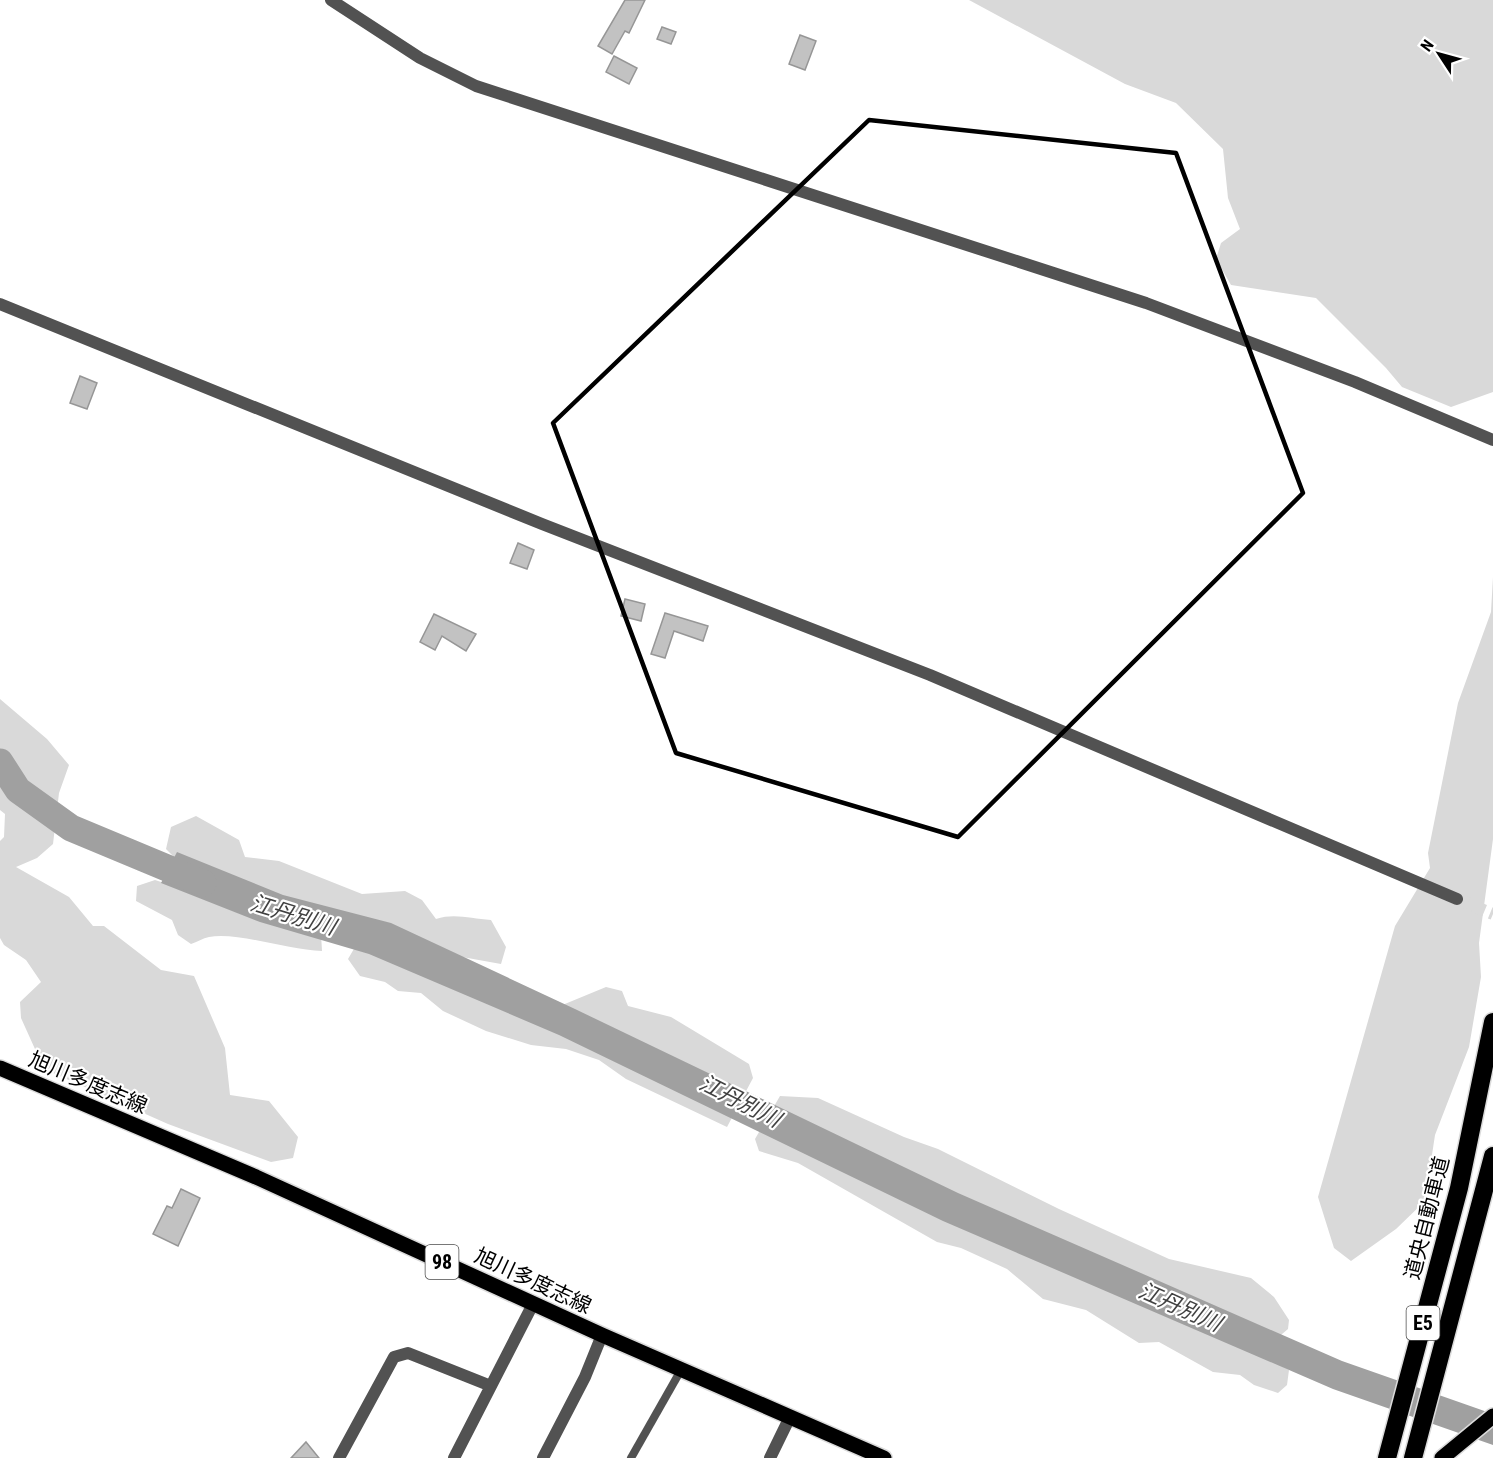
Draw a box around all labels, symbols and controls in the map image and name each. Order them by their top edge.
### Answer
north arrow [1409,24,1469,84]
text: N [1417,36,1438,55]
water label: 江丹別川 [247,890,341,940]
street label: 旭川多度志線 [25,1047,151,1119]
water label: 江丹別川 [695,1070,787,1133]
street label: 道央自動車道 [1400,1154,1454,1282]
street label: 旭川多度志線 [471,1243,595,1319]
road number: 98 [426,1245,458,1279]
water label: 江丹別川 [1135,1278,1227,1337]
road number: E5 [1406,1306,1440,1340]

